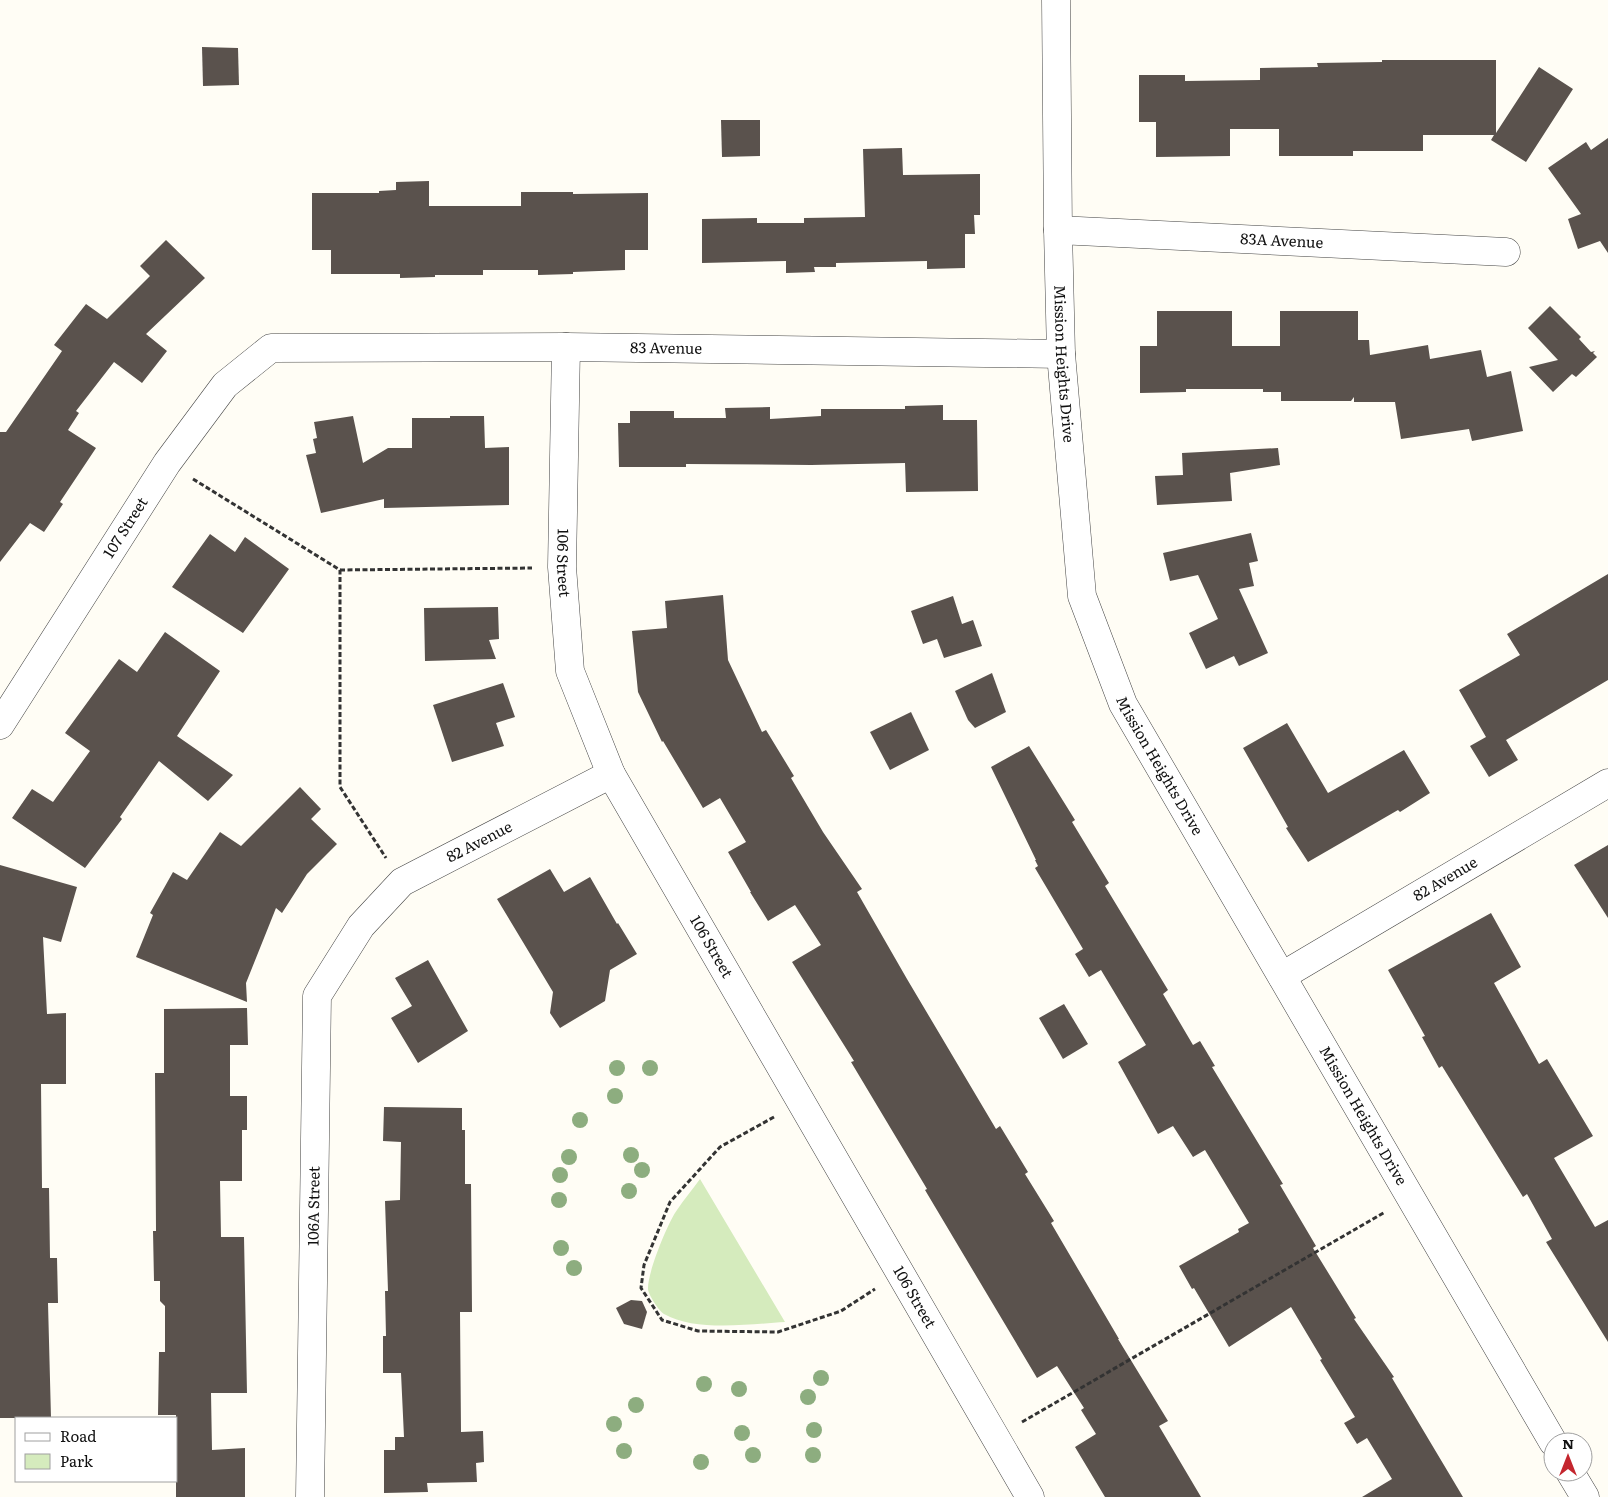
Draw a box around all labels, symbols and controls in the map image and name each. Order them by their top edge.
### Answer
street label: 83A Avenue [1240,226,1324,253]
street label: Mission Heights Drive [1049,285,1082,444]
street label: 83 Avenue [630,335,703,359]
street label: 107 Street [96,492,153,562]
street label: 106 Street [552,528,577,598]
street label: Mission Heights Drive [1111,692,1210,839]
street label: 82 Avenue [442,814,516,867]
street label: 82 Avenue [1408,850,1481,906]
street label: 106 Street [685,911,740,982]
street label: Mission Heights Drive [1314,1041,1414,1189]
street label: 106A Street [301,1166,325,1246]
street label: 106 Street [888,1261,943,1332]
legend [15,1417,178,1482]
text: Road [60,1424,96,1447]
north arrow [1543,1432,1593,1482]
text: N [1562,1433,1574,1453]
text: Park [60,1449,94,1472]

